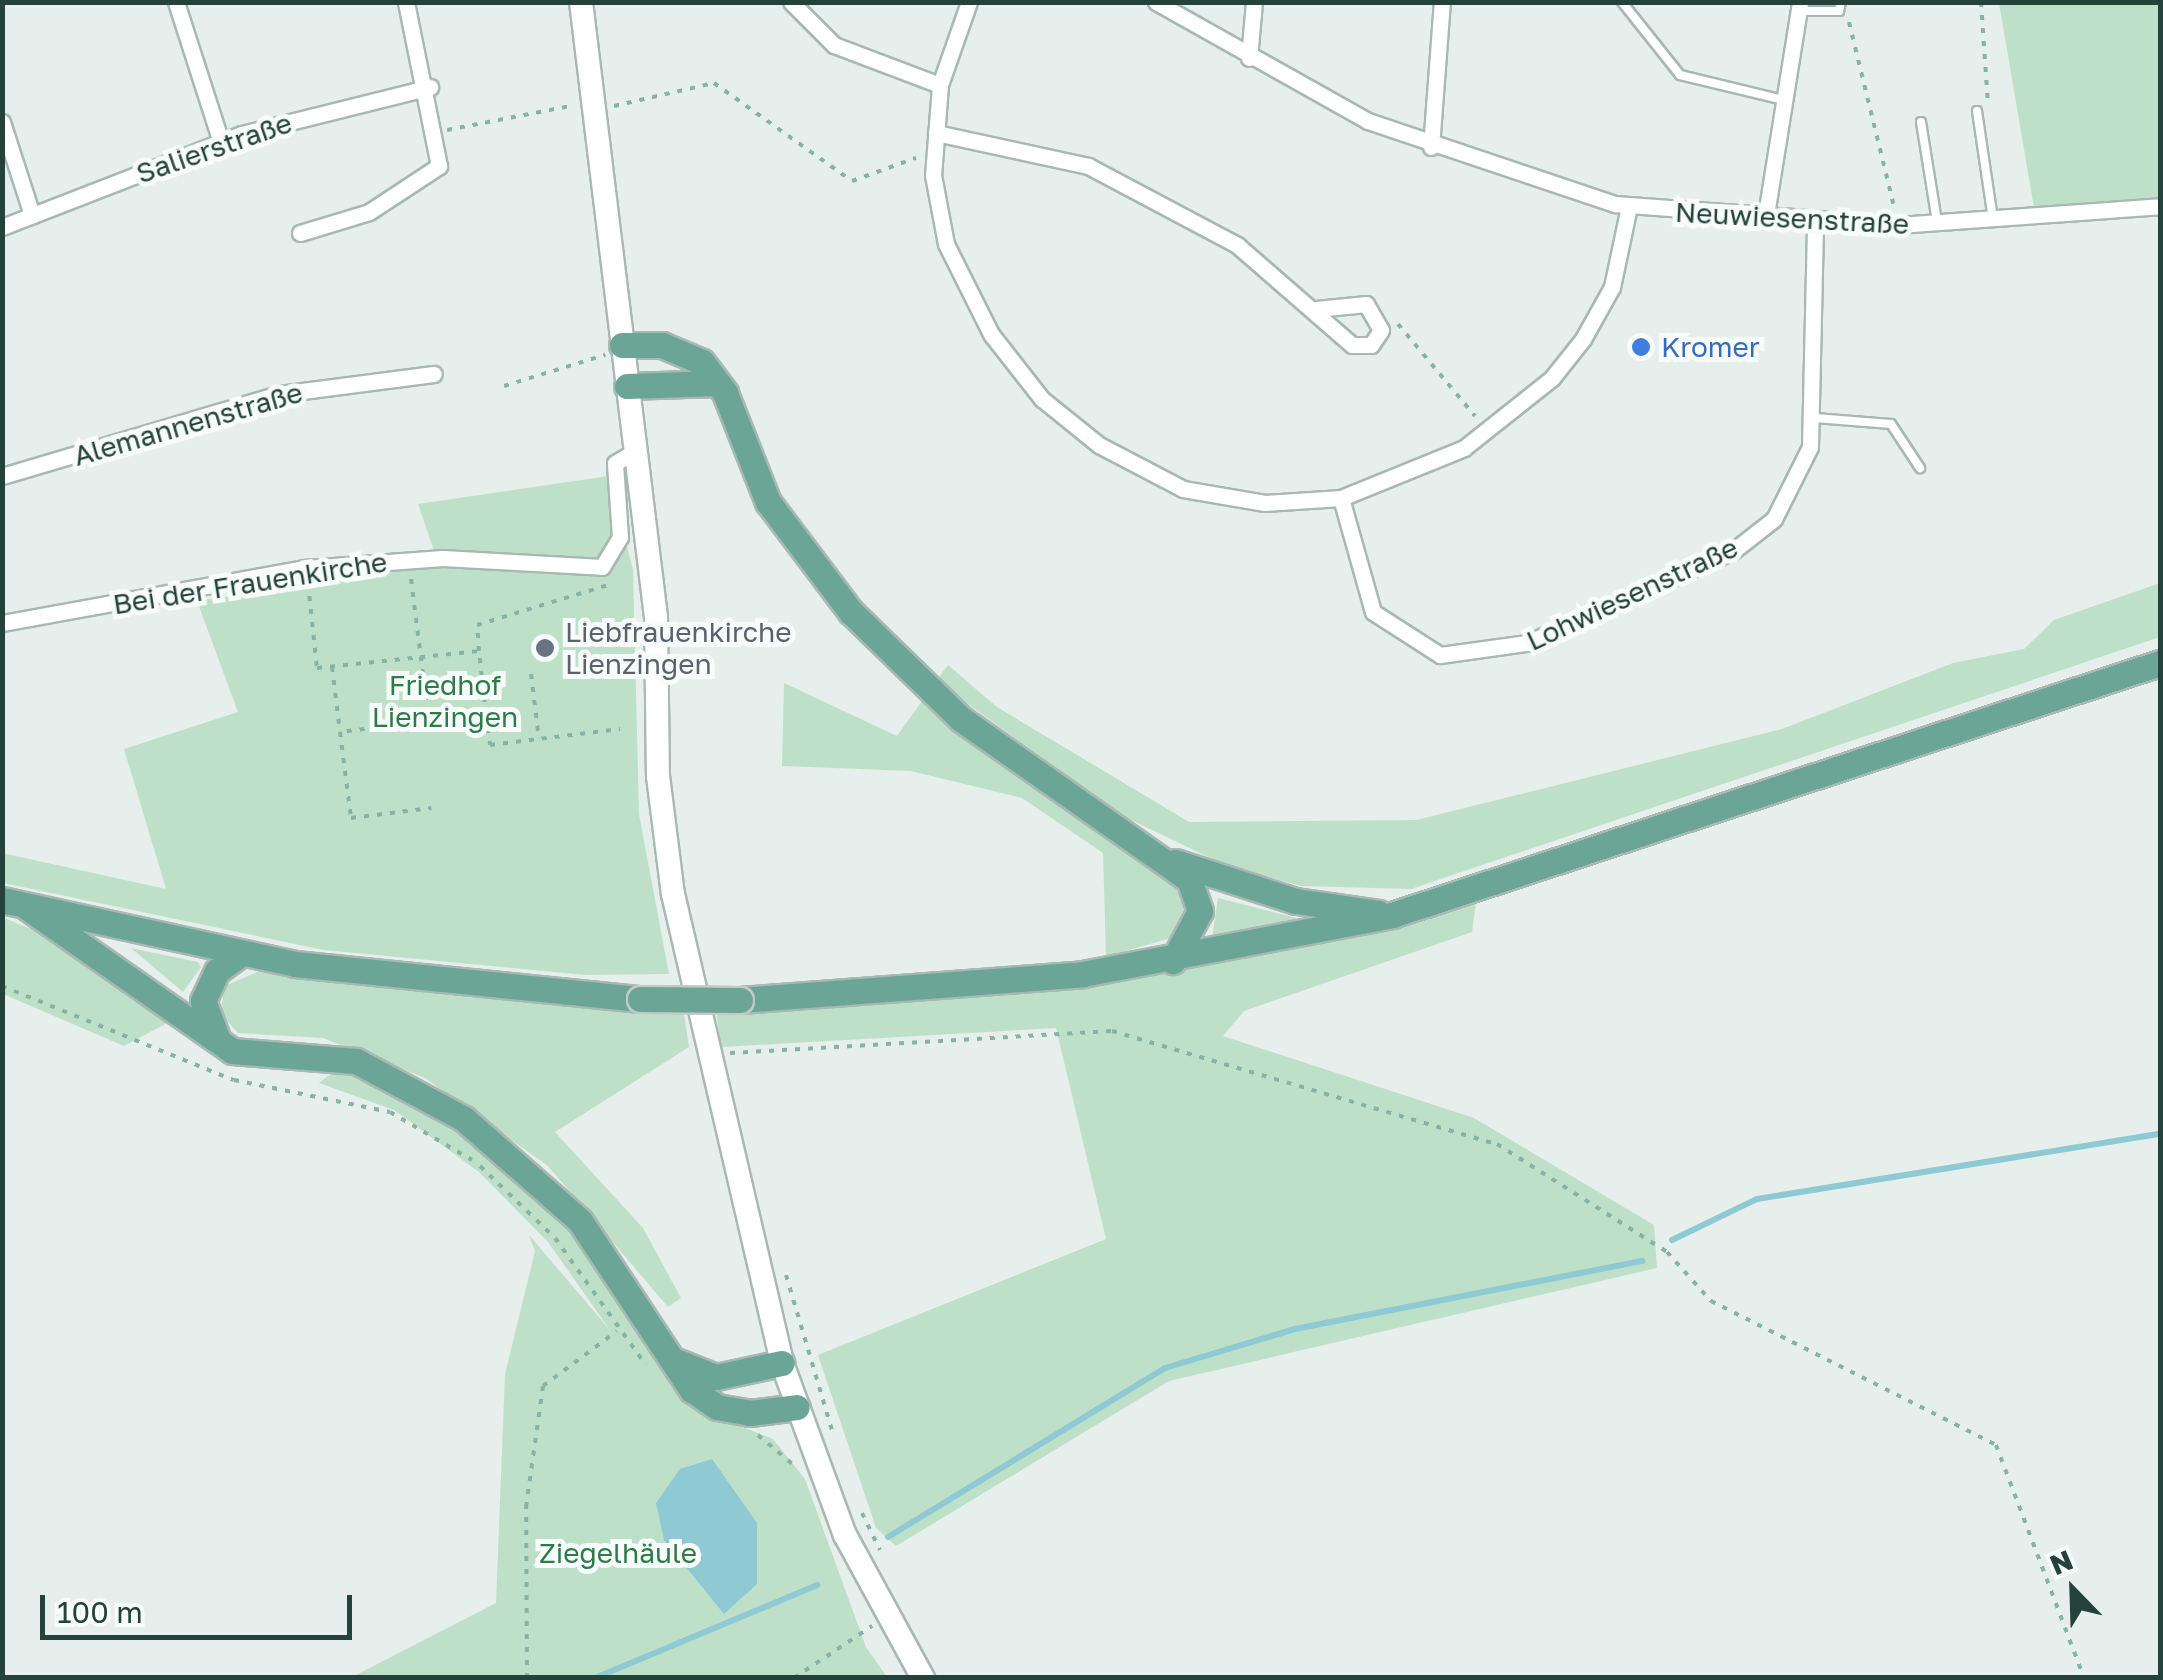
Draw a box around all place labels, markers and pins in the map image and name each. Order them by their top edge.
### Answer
place label: Kromer [1661,330,1760,364]
marker: Kromer [1630,336,1652,358]
place label: Liebfrauenkirche Lienzingen [565,615,791,681]
marker: Liebfrauenkirche Lienzingen [534,637,556,659]

